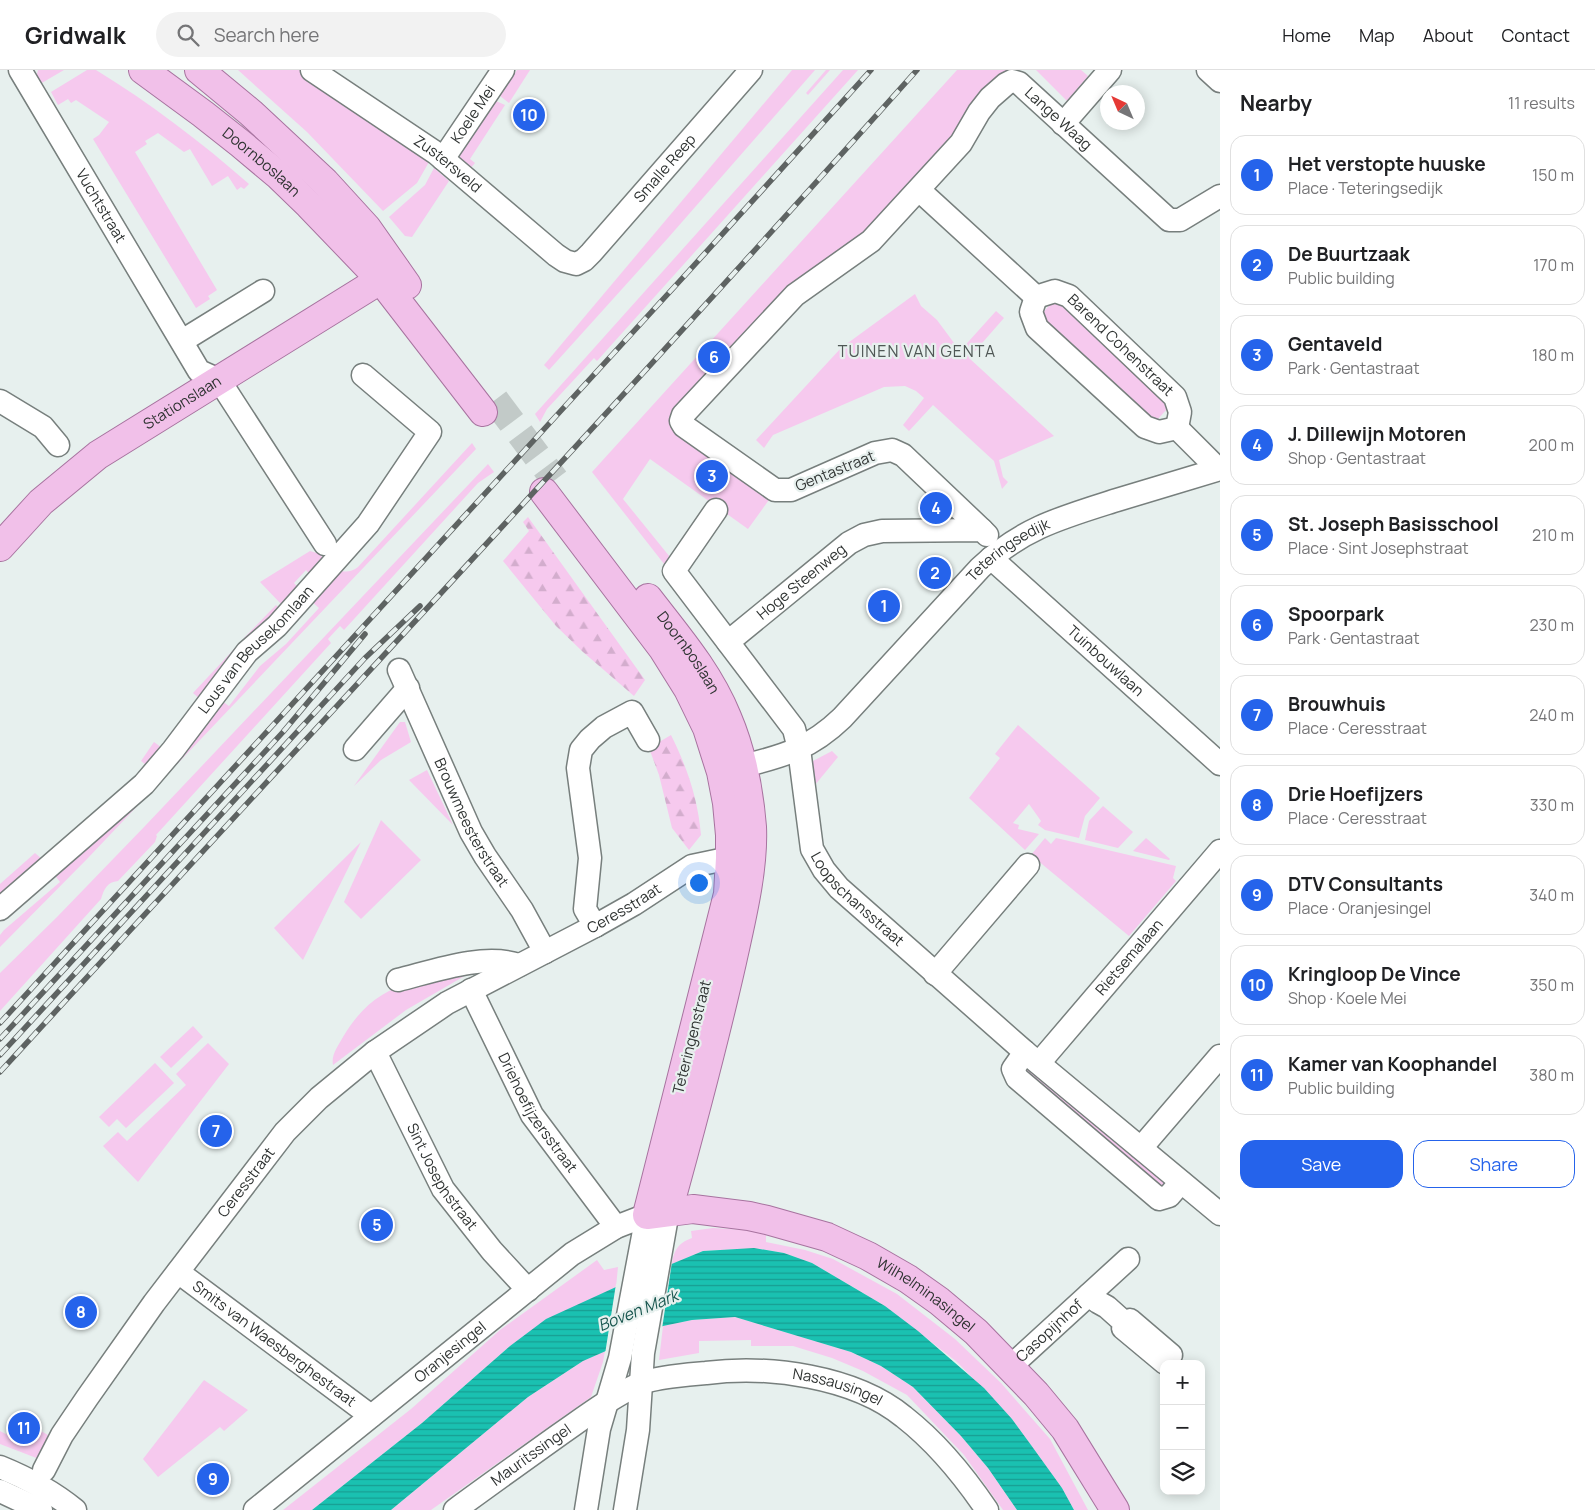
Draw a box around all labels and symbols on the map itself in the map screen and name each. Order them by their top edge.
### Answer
street label: Koele Mei [446,81,500,147]
street label: Lange Waag [1020,82,1097,155]
north arrow [1100,85,1145,130]
pin: 10 [513,96,545,134]
street label: Doornboslaan [218,122,305,201]
street label: Smalle Reep [629,129,700,207]
street label: Zustersveld [410,130,486,197]
street label: Vuchtstraat [71,165,131,246]
street label: Barend Cohenstraat [1063,289,1179,401]
pin: 6 [698,338,730,376]
district label: TUINEN VAN GENTA [838,340,996,362]
street label: Stationslaan [139,370,225,434]
street label: Gentastraat [792,445,878,496]
pin: 3 [696,457,728,495]
pin: 4 [920,489,952,527]
street label: Teteringsedijk [961,513,1053,586]
street label: Hoge Steenweg [752,539,850,624]
pin: 2 [919,554,951,592]
street label: Lous van Beusekomlaan [193,581,318,718]
pin: 1 [868,587,900,625]
street label: Doornboslaan [652,607,725,698]
street label: Tuinbouwlaan [1063,620,1149,701]
street label: Brouwmeesterstraat [429,755,514,891]
street label: Loopschansstraat [806,848,909,951]
your location [686,870,712,896]
street label: Ceresstraat [583,878,665,938]
street label: Rietsemalaan [1090,914,1168,1000]
street label: Teteringenstraat [667,978,716,1096]
street label: Driehoefijzersstraat [493,1049,583,1177]
pin: 7 [200,1112,232,1150]
street label: Sint Josephstraat [402,1119,483,1235]
street label: Ceresstraat [212,1143,279,1222]
pin: 5 [361,1206,393,1244]
street label: Wilhelminasingel [873,1252,980,1337]
street label: Smits van Waesberghestraat [188,1275,361,1411]
water label: Boven Mark [595,1283,683,1336]
pin: 8 [65,1293,97,1331]
street label: Casopijnhof [1011,1294,1088,1367]
street label: Oranjesingel [409,1316,491,1388]
street label: Nassausingel [791,1363,887,1410]
pin: 11 [8,1409,40,1447]
street label: Mauritssingel [486,1419,575,1491]
pin: 9 [197,1460,229,1498]

